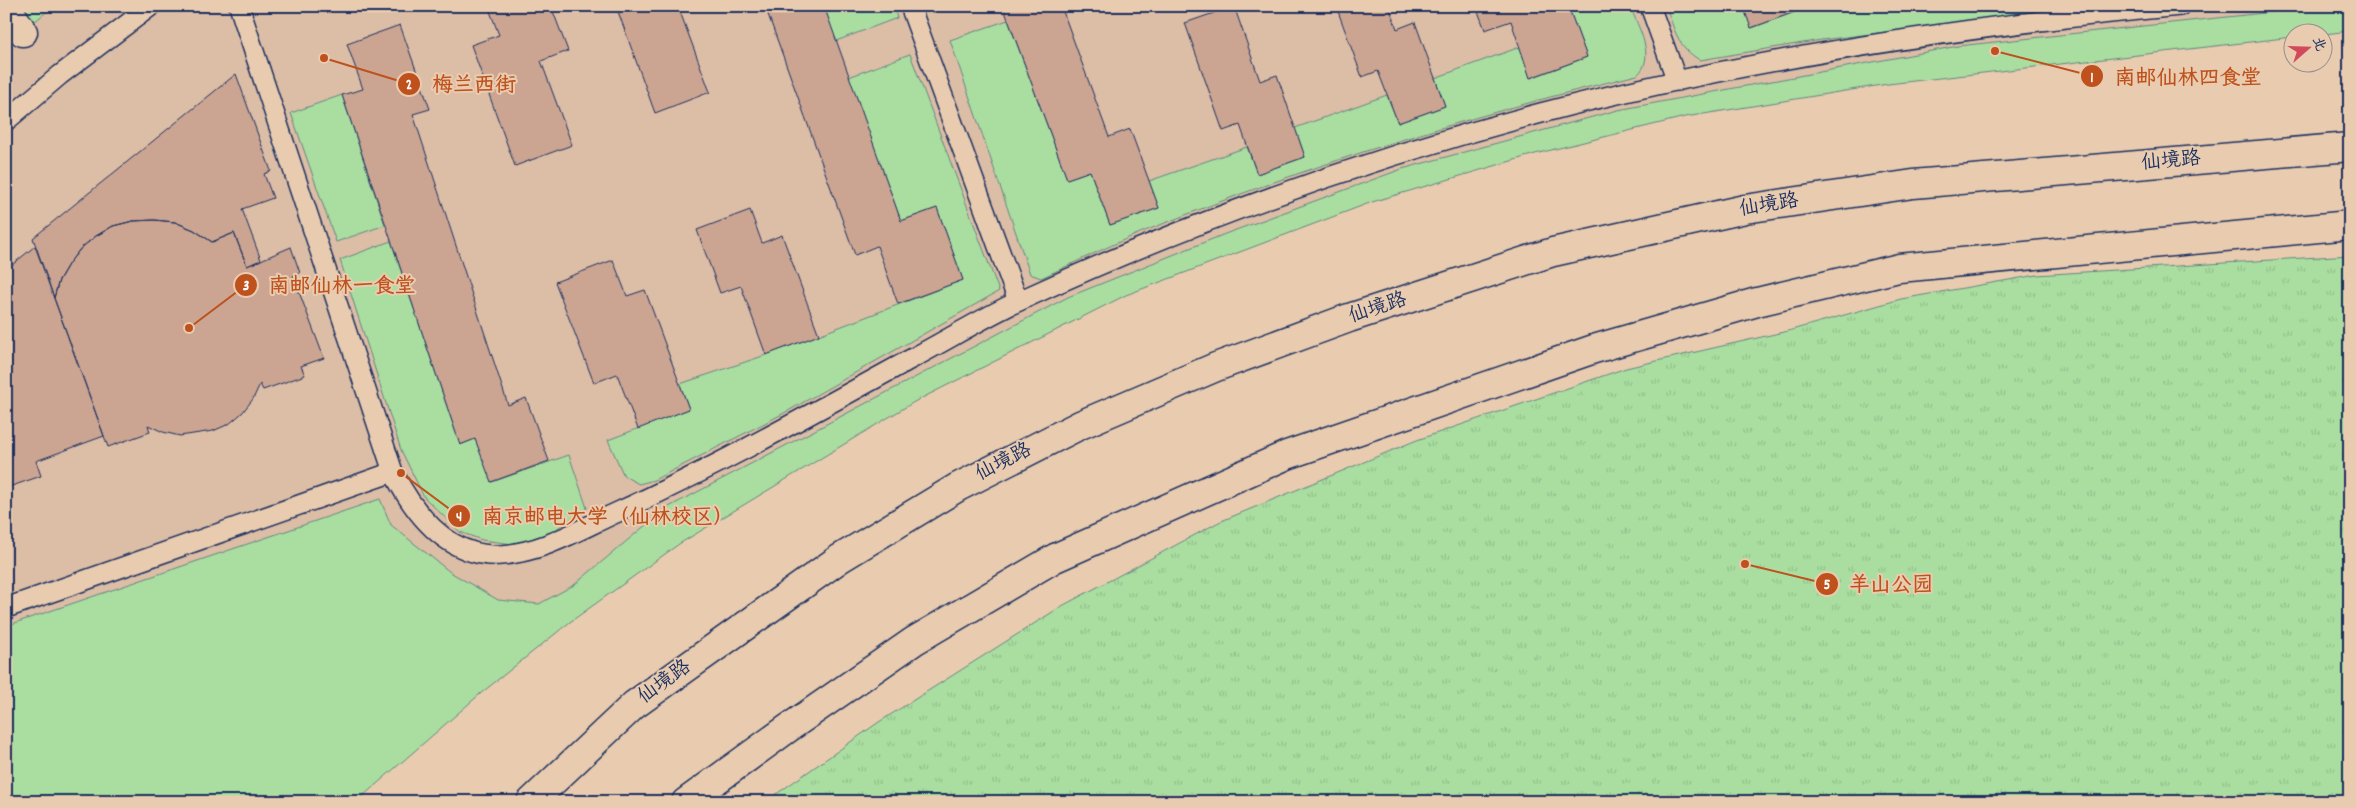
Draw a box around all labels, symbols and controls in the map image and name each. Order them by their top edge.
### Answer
north arrow [2284,22,2334,72]
text: 北 [2307,34,2330,54]
callout: 南邮仙林四食堂 [2080,58,2272,94]
text: 南邮仙林四食堂 [2115,65,2262,95]
callout: 梅兰西街 [397,66,526,102]
text: 1 [2090,68,2094,90]
text: 梅兰西街 [432,72,516,102]
text: 2 [406,75,412,97]
street label: 仙境路 [2140,145,2203,179]
street label: 仙境路 [1737,187,1802,225]
callout: 南邮仙林一食堂 [234,267,426,303]
text: 南邮仙林一食堂 [269,273,416,303]
text: 3 [243,276,250,298]
street label: 仙境路 [1345,286,1412,332]
street label: 仙境路 [971,436,1038,489]
callout: 南京邮电大学（仙林校区） [447,498,744,534]
text: 南京邮电大学（仙林校区） [482,504,734,534]
text: 4 [456,507,462,529]
callout: 羊山公园 [1814,566,1943,602]
text: 羊山公园 [1849,572,1933,602]
text: 5 [1824,575,1831,597]
street label: 仙境路 [633,653,698,712]

